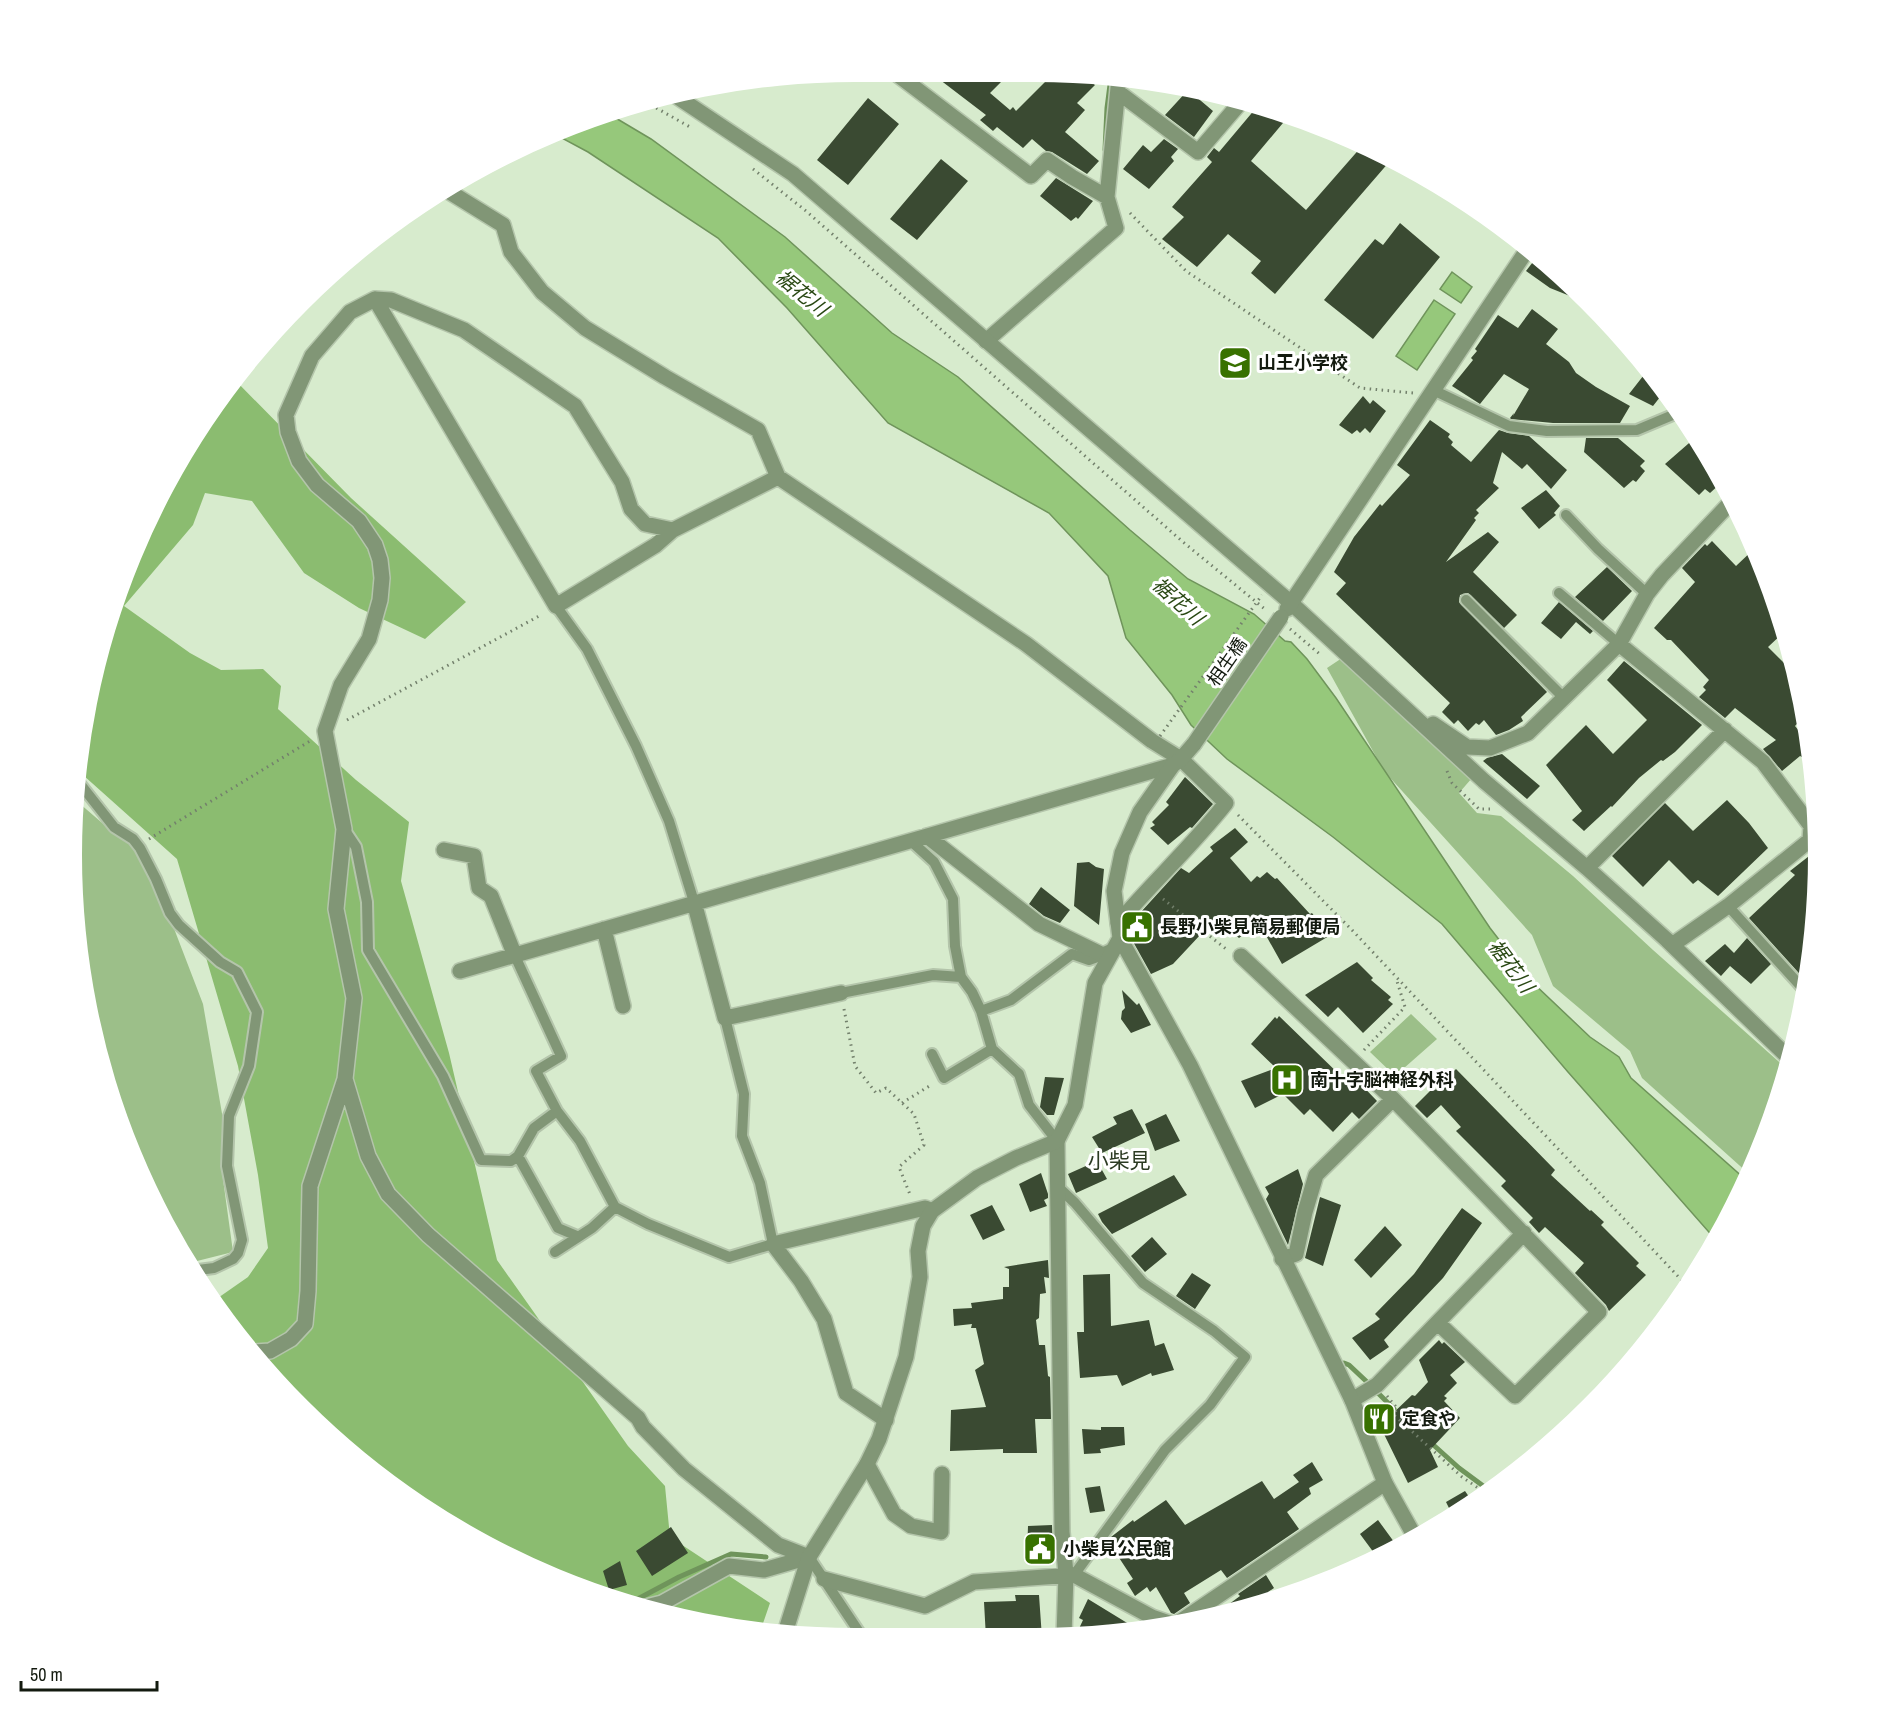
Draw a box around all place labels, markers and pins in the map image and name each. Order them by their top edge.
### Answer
school or university icon: 山王小学校 [1217,345,1253,381]
place label: 山王小学校 [1258,350,1348,375]
public building icon: 長野小柴見簡易郵便局 [1119,909,1155,945]
place label: 長野小柴見簡易郵便局 [1160,914,1340,939]
hospital icon: 南十字脳神経外科 [1269,1062,1305,1098]
place label: 南十字脳神経外科 [1310,1067,1454,1092]
restaurant icon: 定食や [1361,1401,1397,1437]
place label: 定食や [1402,1406,1456,1431]
public building icon: 小柴見公民館 [1022,1531,1058,1567]
place label: 小柴見公民館 [1063,1536,1171,1561]

